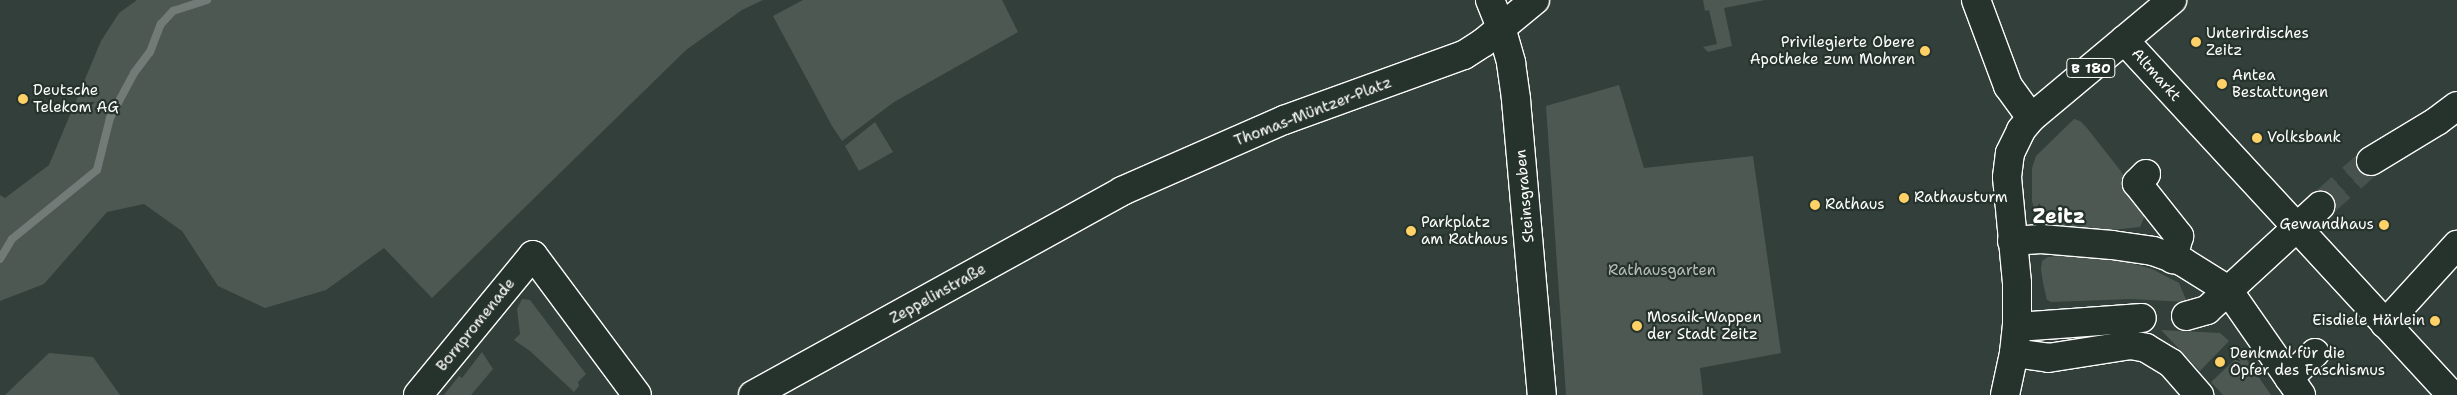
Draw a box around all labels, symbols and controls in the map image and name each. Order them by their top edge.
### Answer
place label: Unterirdisches Zeitz [2206,24,2309,59]
place label: Privilegierte Obere Apotheke zum Mohren [1750,33,1915,68]
marker: Unterirdisches Zeitz [2190,36,2202,48]
marker: Privilegierte Obere Apotheke zum Mohren [1919,45,1931,57]
street label: Altmarkt [2128,45,2184,105]
road number: B 180 [2066,56,2116,80]
place label: Antea Bestattungen [2232,66,2328,101]
street label: Thomas-Müntzer-Platz [1232,74,1394,150]
marker: Antea Bestattungen [2216,78,2228,90]
place label: Deutsche Telekom AG [33,81,119,116]
marker: Deutsche Telekom AG [17,93,29,105]
place label: Volksbank [2267,129,2341,147]
marker: Volksbank [2251,132,2263,144]
street label: Steinsgraben [1512,149,1538,243]
place label: Rathausturm [1914,189,2008,207]
marker: Rathausturm [1898,192,1910,204]
place label: Rathaus [1825,196,1885,214]
marker: Rathaus [1809,199,1821,211]
district label: Zeitz [2033,204,2085,228]
place label: Parkplatz am Rathaus [1421,213,1508,248]
place label: Gewandhaus [2279,216,2374,234]
marker: Gewandhaus [2378,219,2390,231]
marker: Parkplatz am Rathaus [1405,225,1417,237]
street label: Zeppelinstraße [887,260,989,328]
park label: Rathausgarten [1608,262,1716,280]
street label: Bornpromenade [433,275,519,375]
place label: Mosaik-Wappen der Stadt Zeitz [1647,308,1762,343]
place label: Eisdiele Härlein [2312,312,2425,330]
marker: Eisdiele Härlein [2429,315,2441,327]
marker: Mosaik-Wappen der Stadt Zeitz [1631,320,1643,332]
place label: Denkmal für die Opfer des Faschismus [2230,344,2385,379]
marker: Denkmal für die Opfer des Faschismus [2214,356,2226,368]

